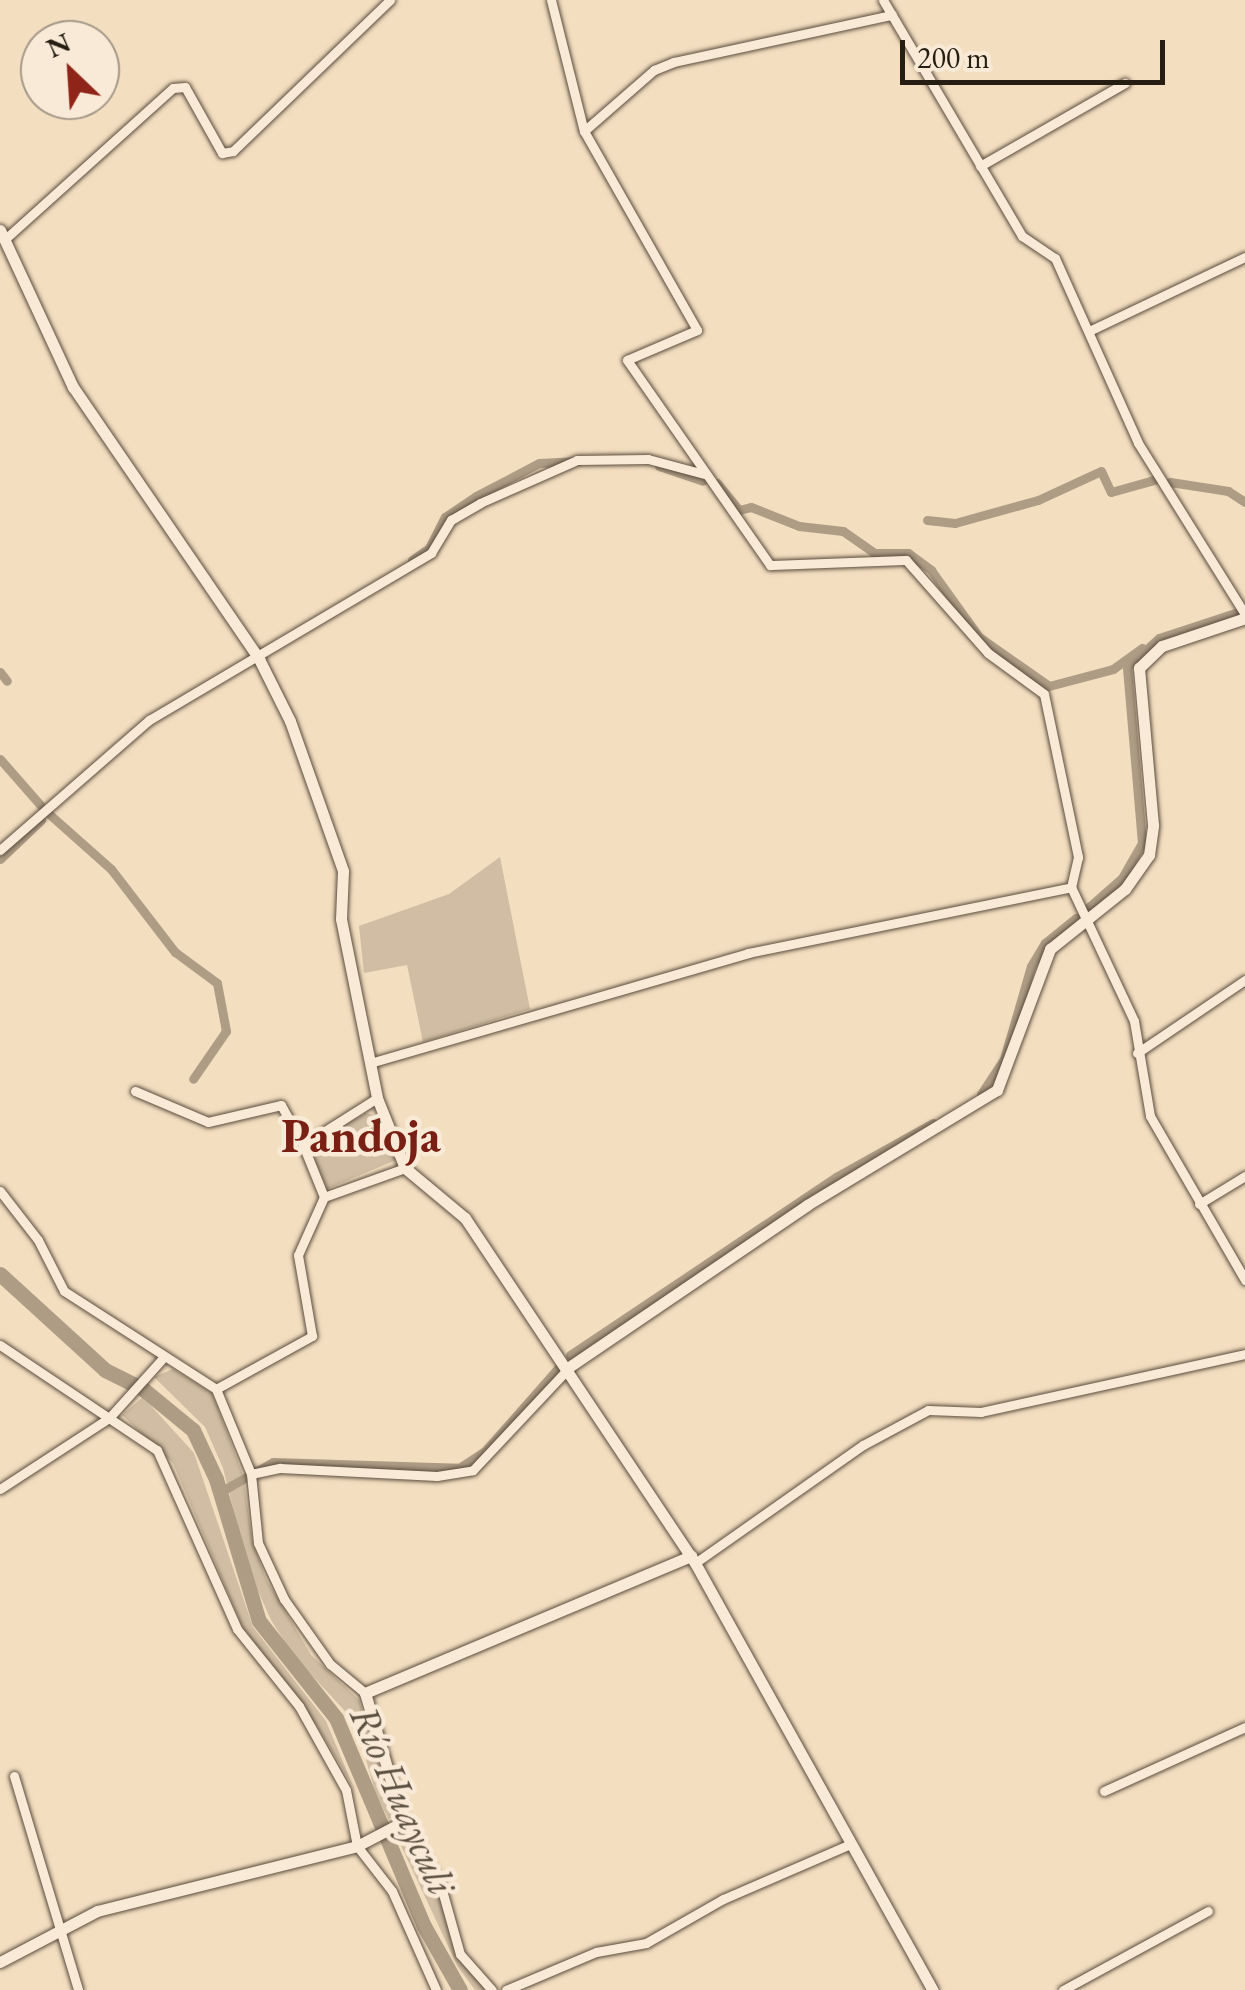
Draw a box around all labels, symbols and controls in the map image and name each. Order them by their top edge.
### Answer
north arrow [20,20,120,120]
scale bar [905,20,1170,82]
text: N [40,24,76,66]
text: 200 m [917,38,990,77]
district label: Pandoja [281,1107,441,1165]
water label: Río Huayculi [340,1698,466,1902]

